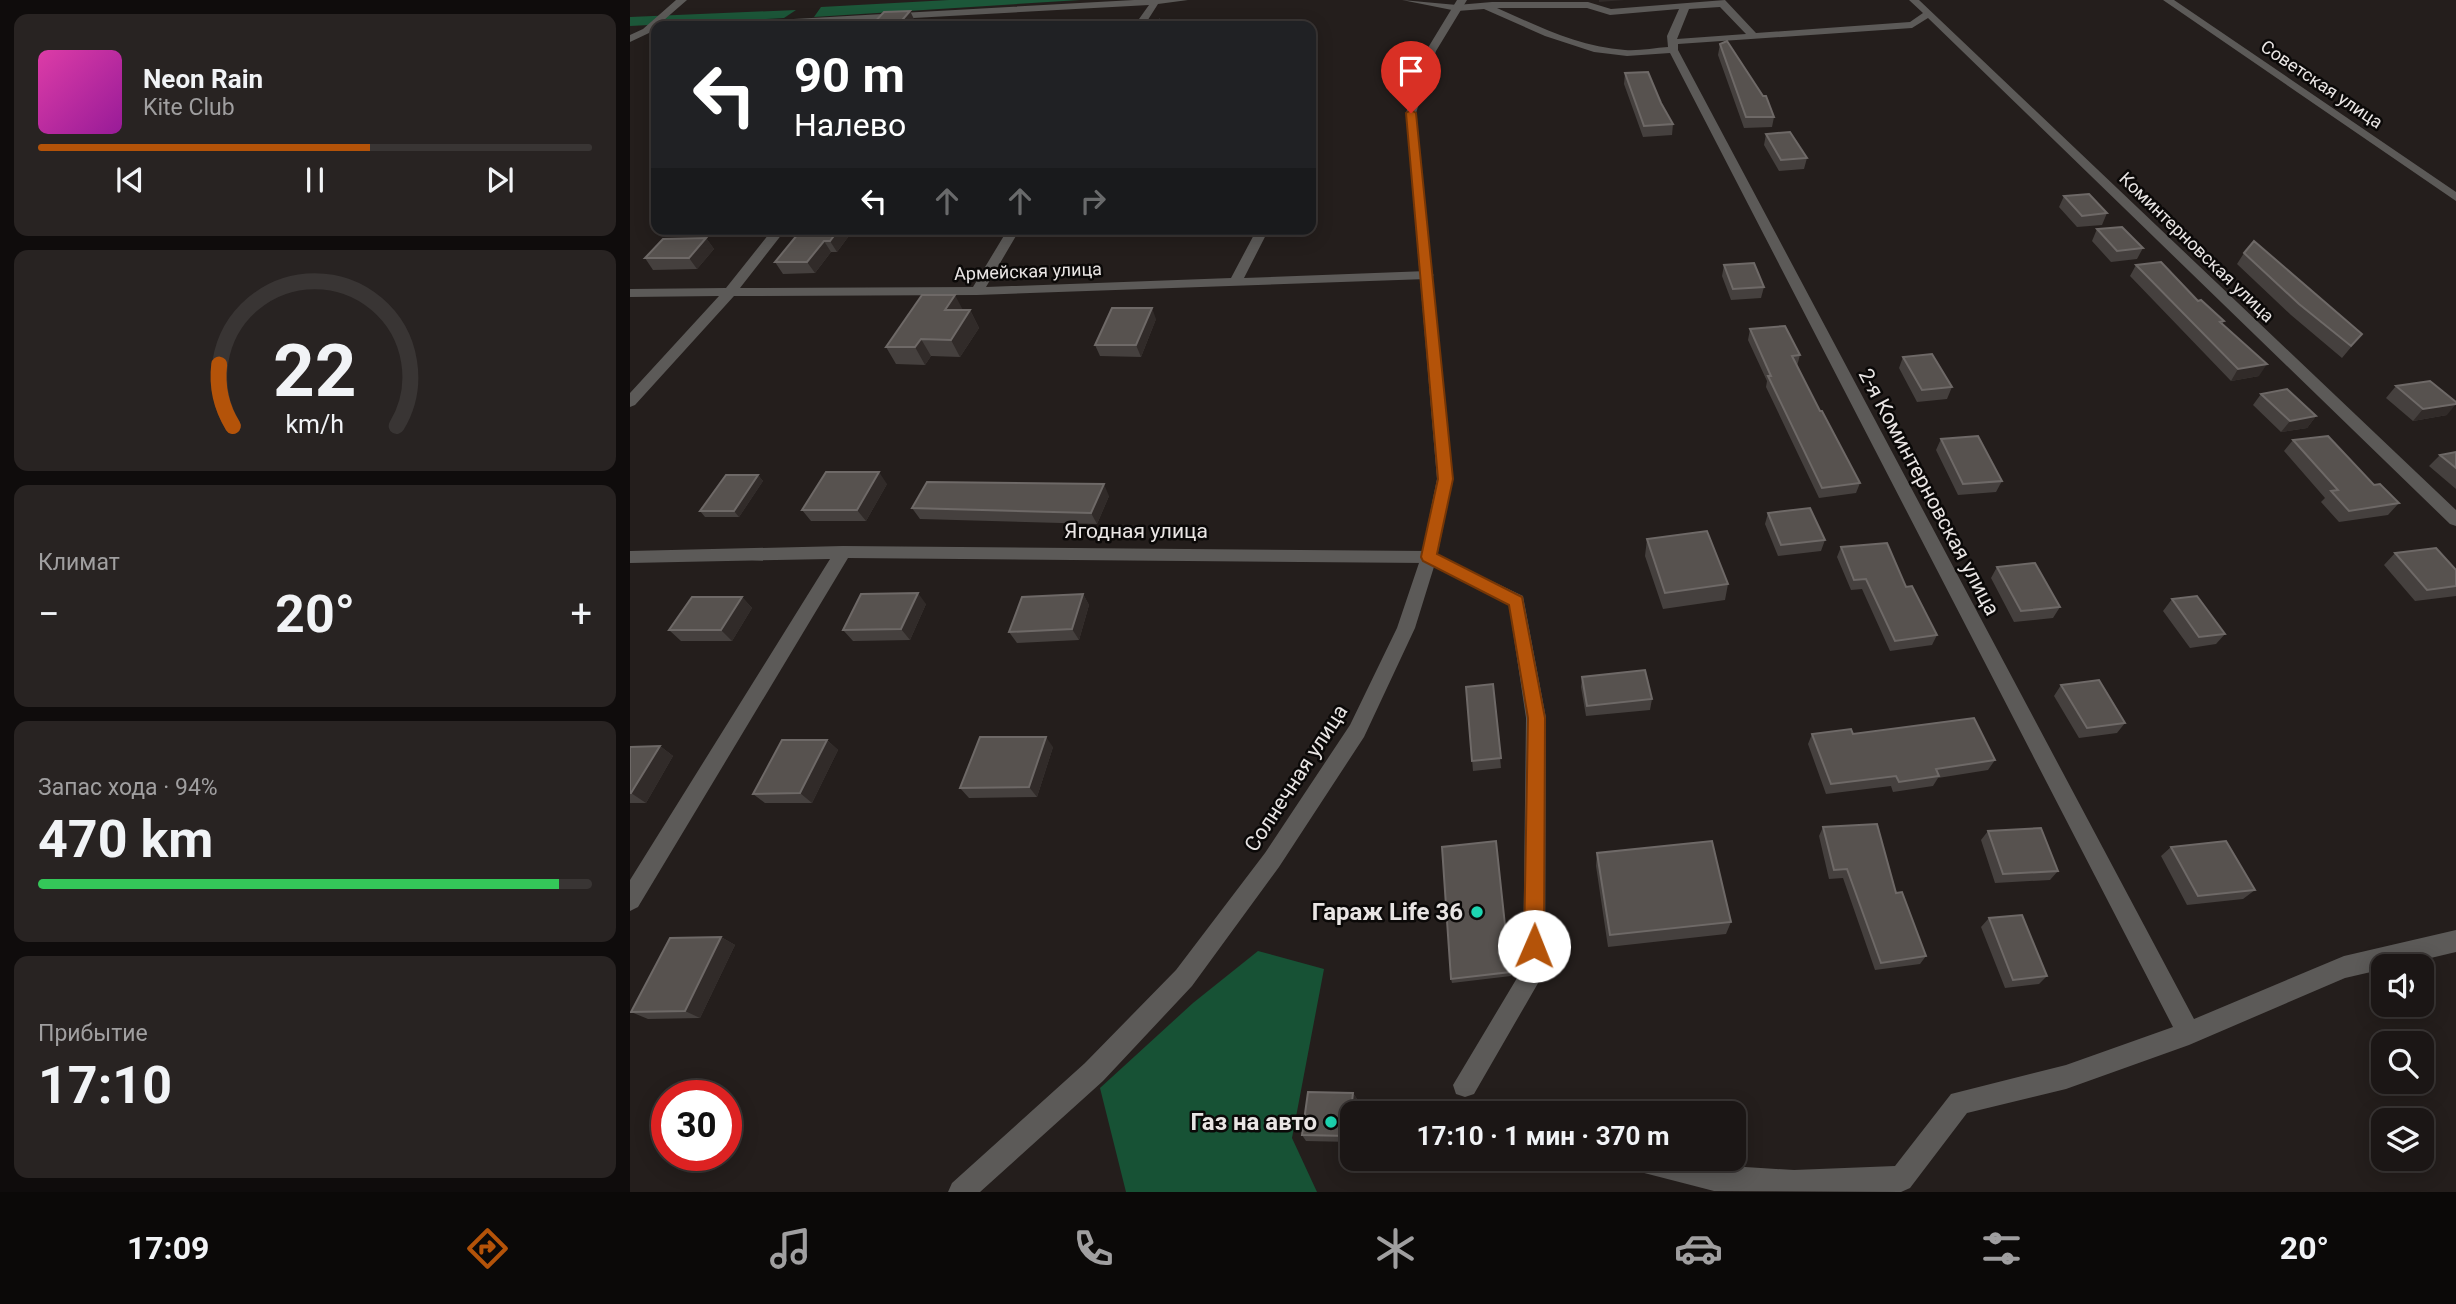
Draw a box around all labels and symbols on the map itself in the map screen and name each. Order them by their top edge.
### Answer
street label: Советская улица [2257,35,2387,133]
pin [1381,41,1441,113]
street label: Коминтерновская улица [2115,168,2279,326]
street label: Армейская улица [954,258,1102,284]
street label: 2-я Коминтерновская улица [1854,365,2004,619]
street label: Ягодная улица [1064,519,1208,543]
street label: Солнечная улица [1240,700,1352,856]
place label: Гараж Life 36 [1312,898,1463,926]
marker: Гараж Life 36 [1469,904,1485,920]
position arrow [1497,909,1571,983]
speed limit sign: 30 [651,1080,742,1171]
place label: Газ на авто [1191,1108,1317,1136]
marker: Газ на авто [1323,1114,1339,1130]

